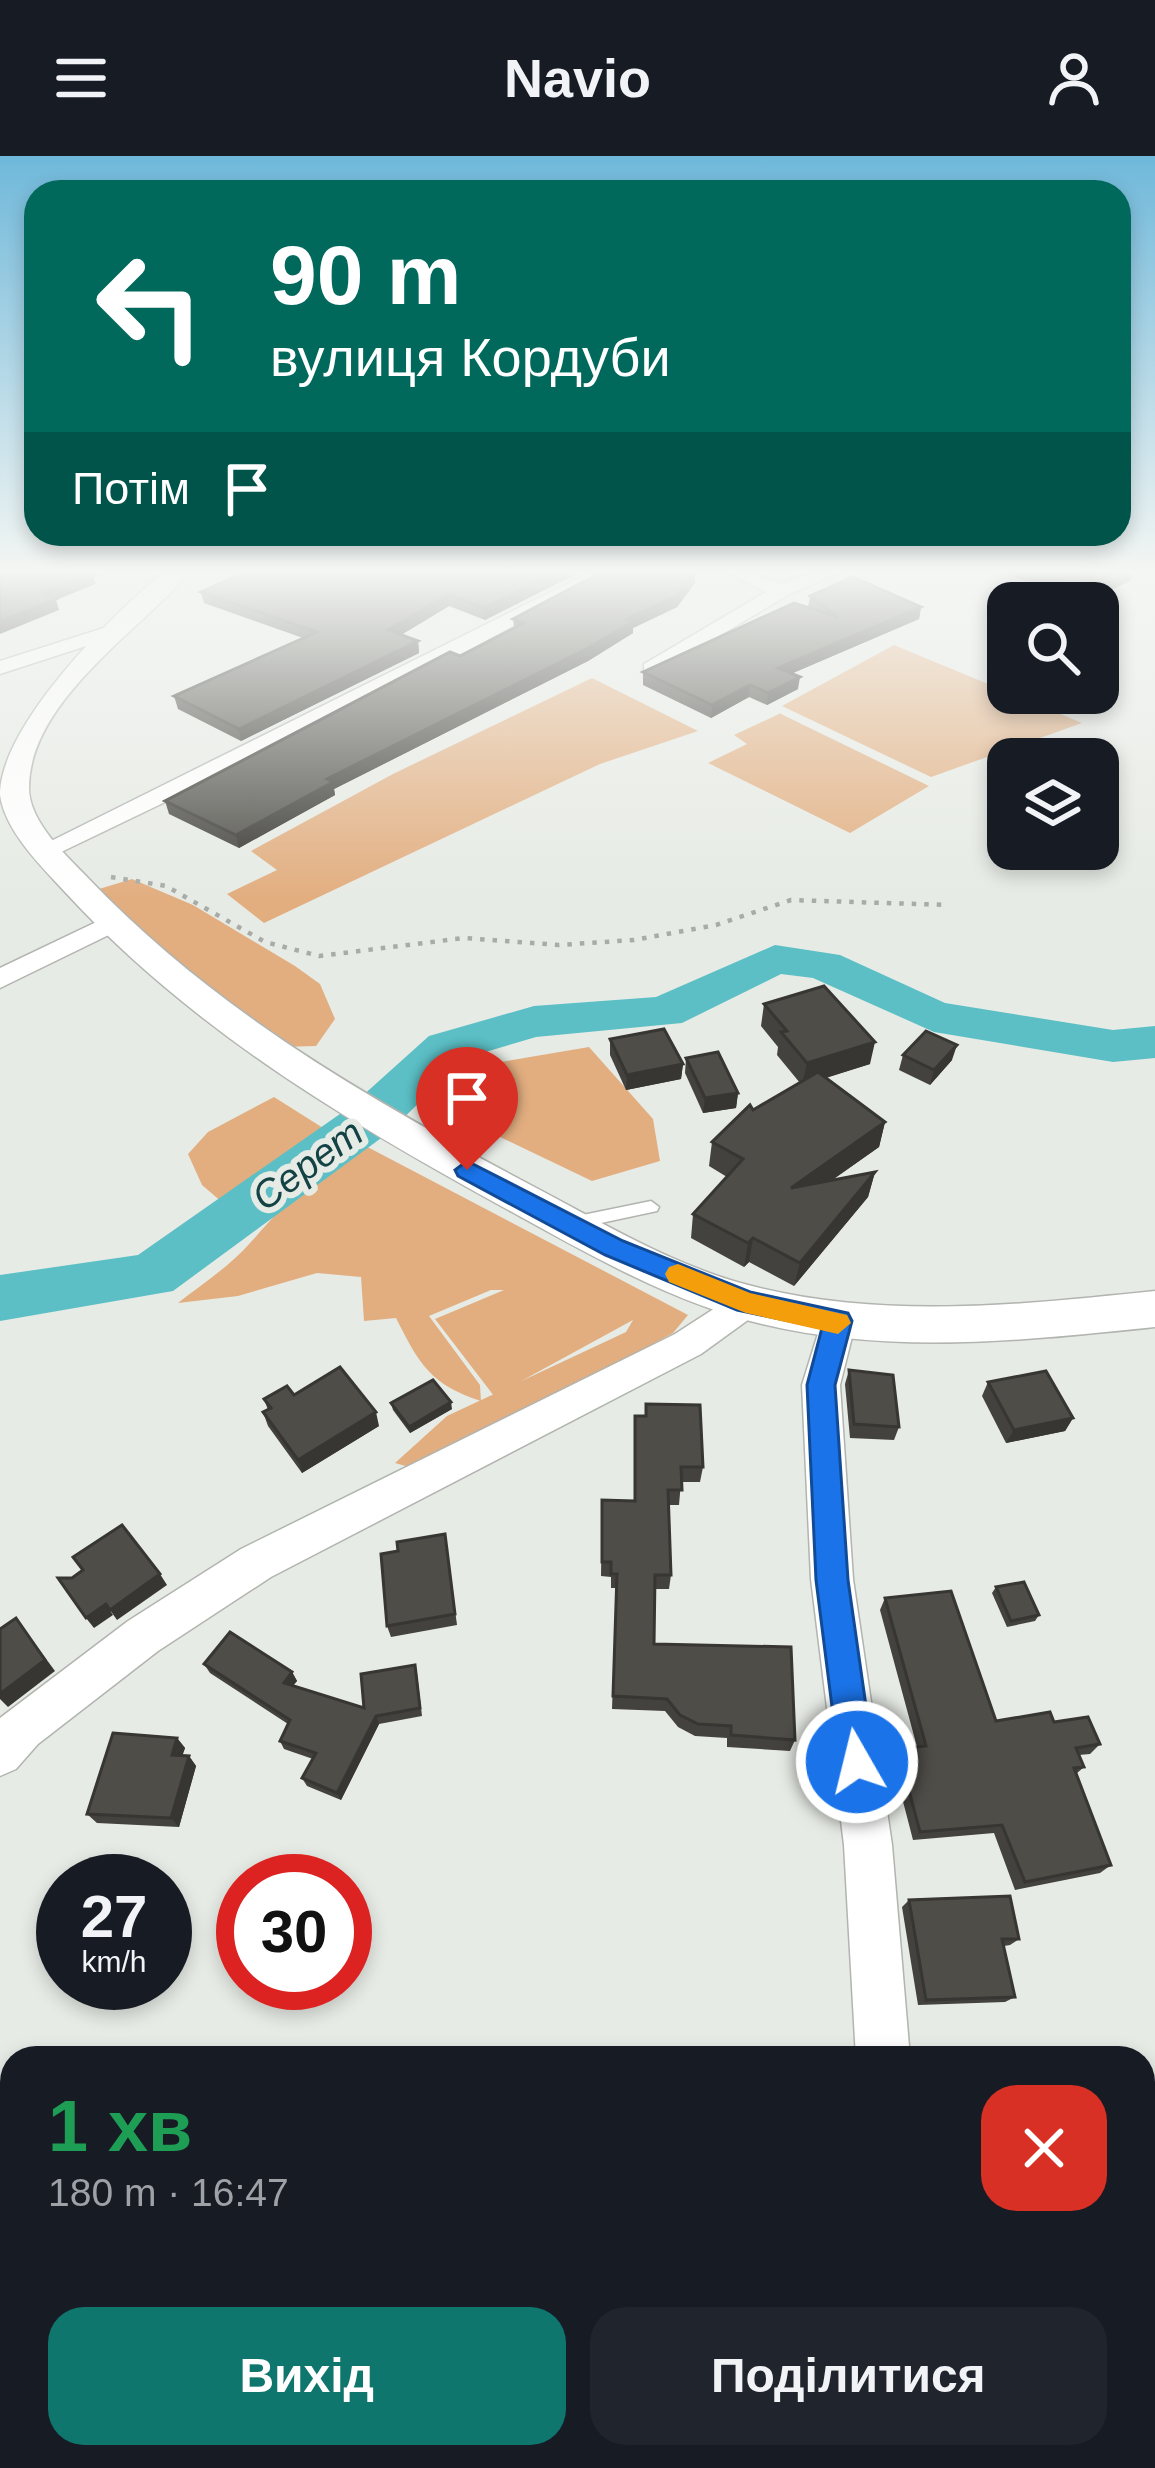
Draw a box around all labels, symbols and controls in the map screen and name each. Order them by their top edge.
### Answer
icon: menu [48,45,114,111]
icon: person [1041,45,1107,111]
text: Navio [504,48,651,108]
icon: left [72,228,228,384]
text: 90 m [270,228,461,322]
text: вулиця Кордуби [270,327,671,387]
icon: arrive [214,456,280,522]
text: Потім [72,463,190,514]
map controls [987,582,1119,870]
button: search [987,582,1119,714]
button: layers [987,738,1119,870]
pin [416,1047,518,1170]
icon: arrive [434,1065,500,1131]
water label: Серет [244,1110,371,1219]
position arrow [794,1699,920,1825]
speed limit sign: 30 [216,1854,372,2010]
text: 27 [81,1883,147,1950]
text: km/h [81,1945,147,1978]
button: close [981,2085,1107,2211]
text: 1 хв [48,2086,192,2166]
text: 180 m · 16:47 [48,2171,289,2214]
button: Вихід [48,2307,566,2445]
button: Поділитися [590,2307,1107,2445]

